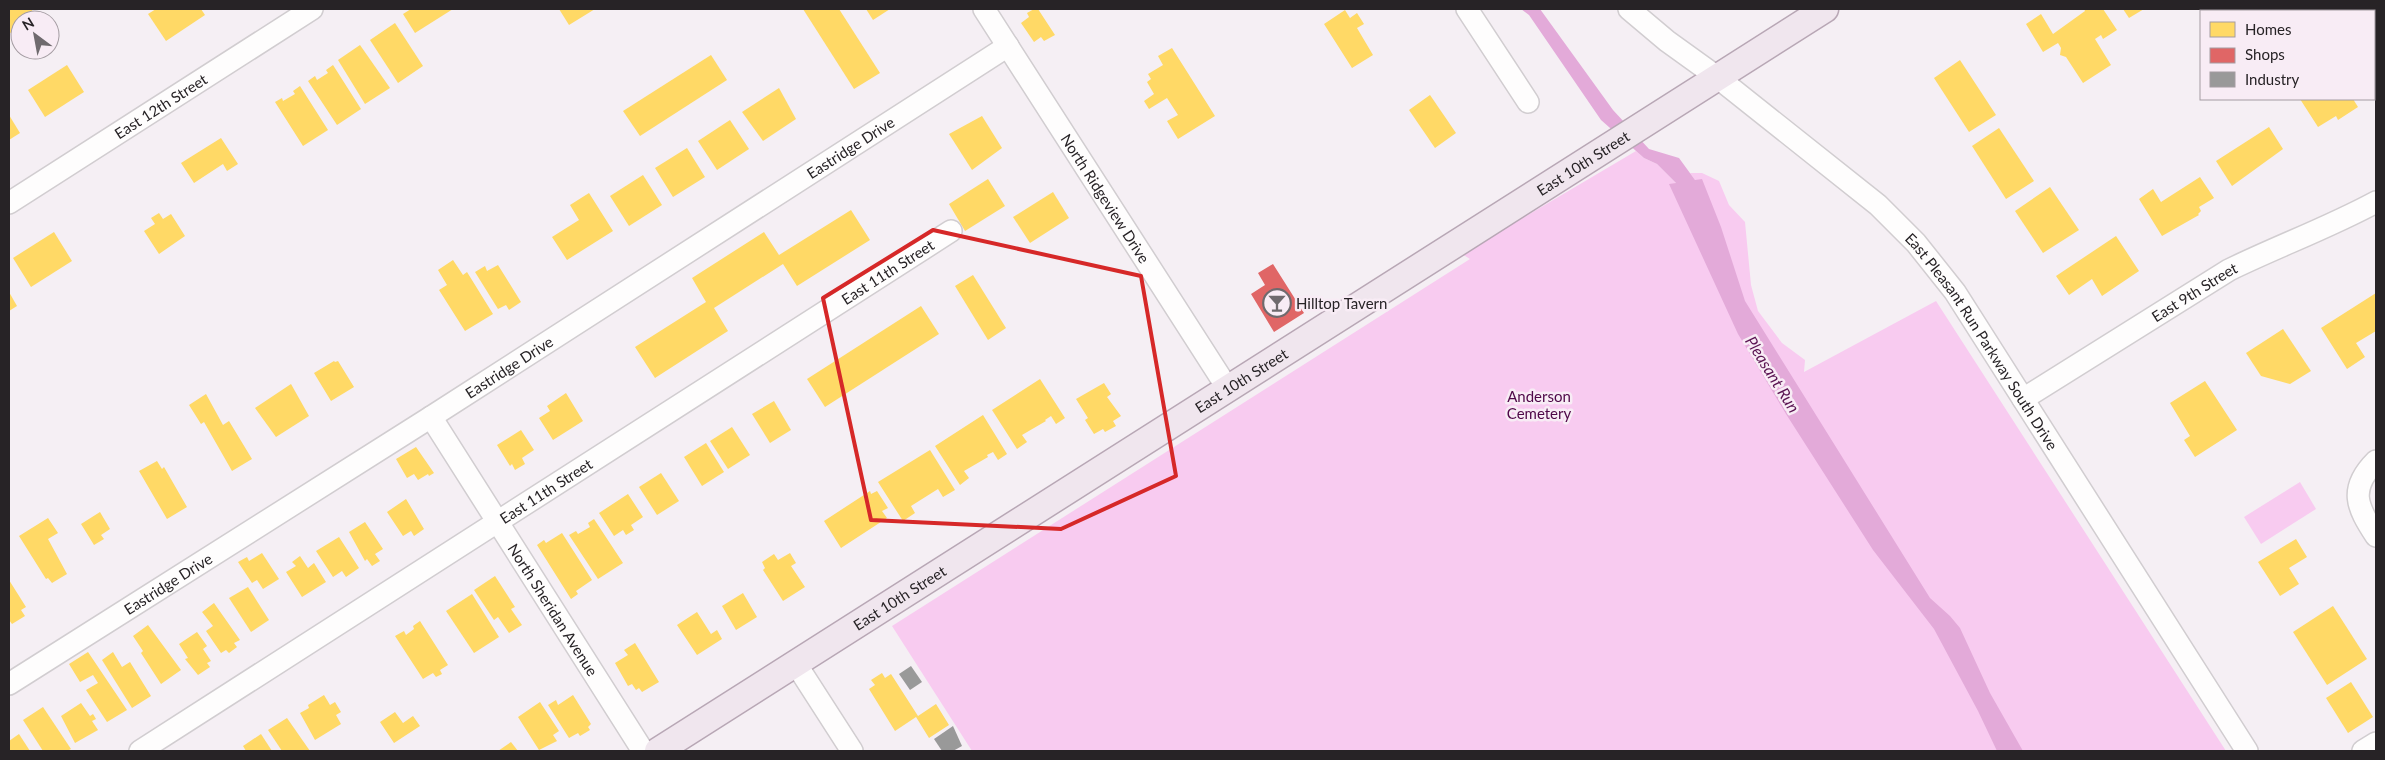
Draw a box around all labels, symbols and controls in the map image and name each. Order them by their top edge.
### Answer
north arrow [10,10,60,60]
legend [2200,10,2375,100]
text: N [19,13,37,34]
text: Homes [2245,20,2291,38]
text: Shops [2245,45,2285,63]
street label: East 12th Street [111,69,211,142]
text: Industry [2245,70,2300,88]
street label: Eastridge Drive [803,112,898,182]
street label: East 10th Street [1533,126,1633,199]
street label: North Ridgeview Drive [1057,130,1154,266]
street label: East Pleasant Run Parkway South Drive [1902,229,2062,453]
street label: East 11th Street [838,235,938,308]
street label: East 9th Street [2148,258,2240,325]
bar icon: Hilltop Tavern [1262,288,1292,318]
place label: Hilltop Tavern [1296,294,1387,312]
street label: Eastridge Drive [462,332,556,402]
water label: Pleasant Run [1742,332,1804,416]
street label: East 10th Street [1191,344,1291,416]
park label: Anderson Cemetery [1507,387,1571,422]
street label: East 11th Street [496,454,596,527]
street label: North Sheridan Avenue [504,540,602,679]
street label: Eastridge Drive [121,549,215,618]
street label: East 10th Street [850,561,950,634]

